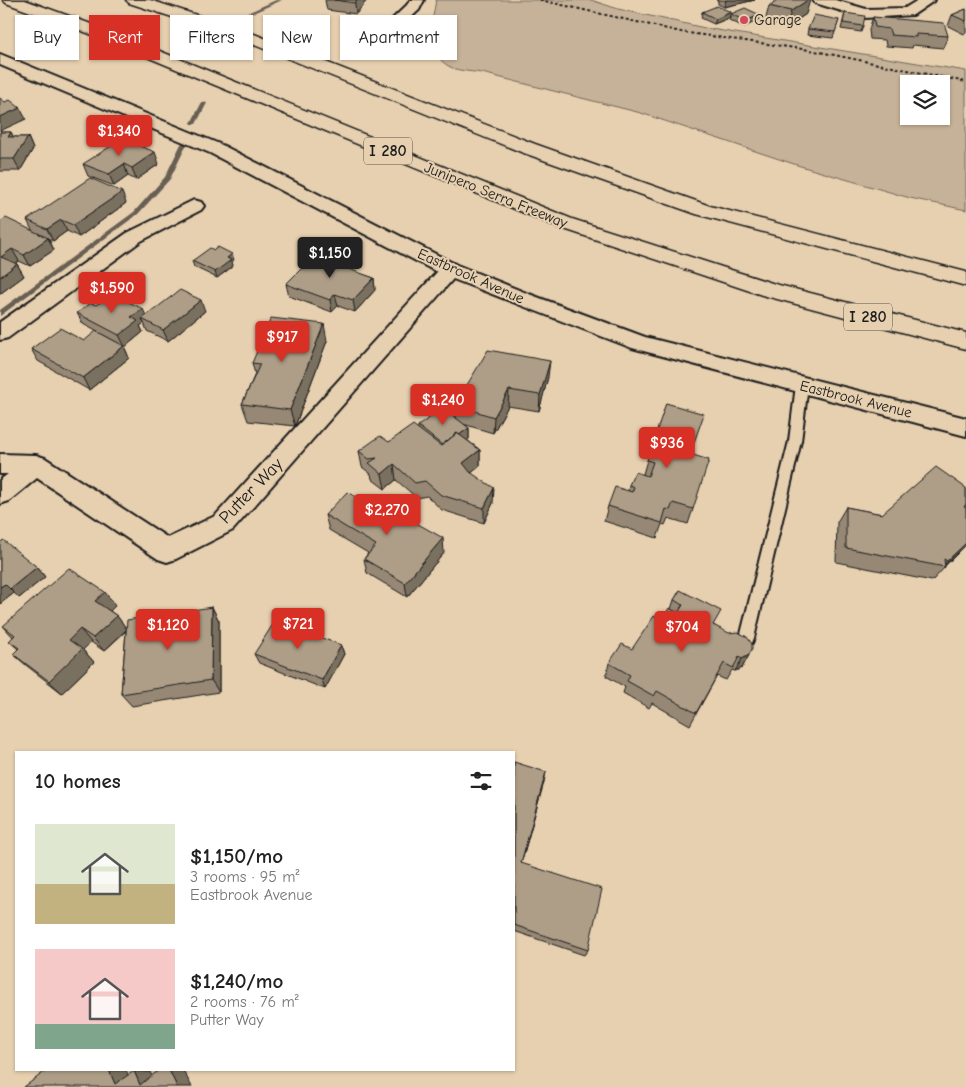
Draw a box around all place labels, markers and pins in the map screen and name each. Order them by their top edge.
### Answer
place label: Garage [754,11,802,29]
marker: Garage [738,14,750,26]
pin: $1,340 [78,114,160,157]
pin: $1,150 [289,236,371,279]
pin: $1,590 [71,272,153,314]
pin: $917 [252,320,312,363]
pin: $1,240 [402,384,484,426]
pin: $936 [637,426,697,469]
pin: $2,270 [346,494,428,536]
pin: $1,120 [127,608,209,651]
pin: $721 [268,608,328,650]
pin: $704 [652,610,712,653]

